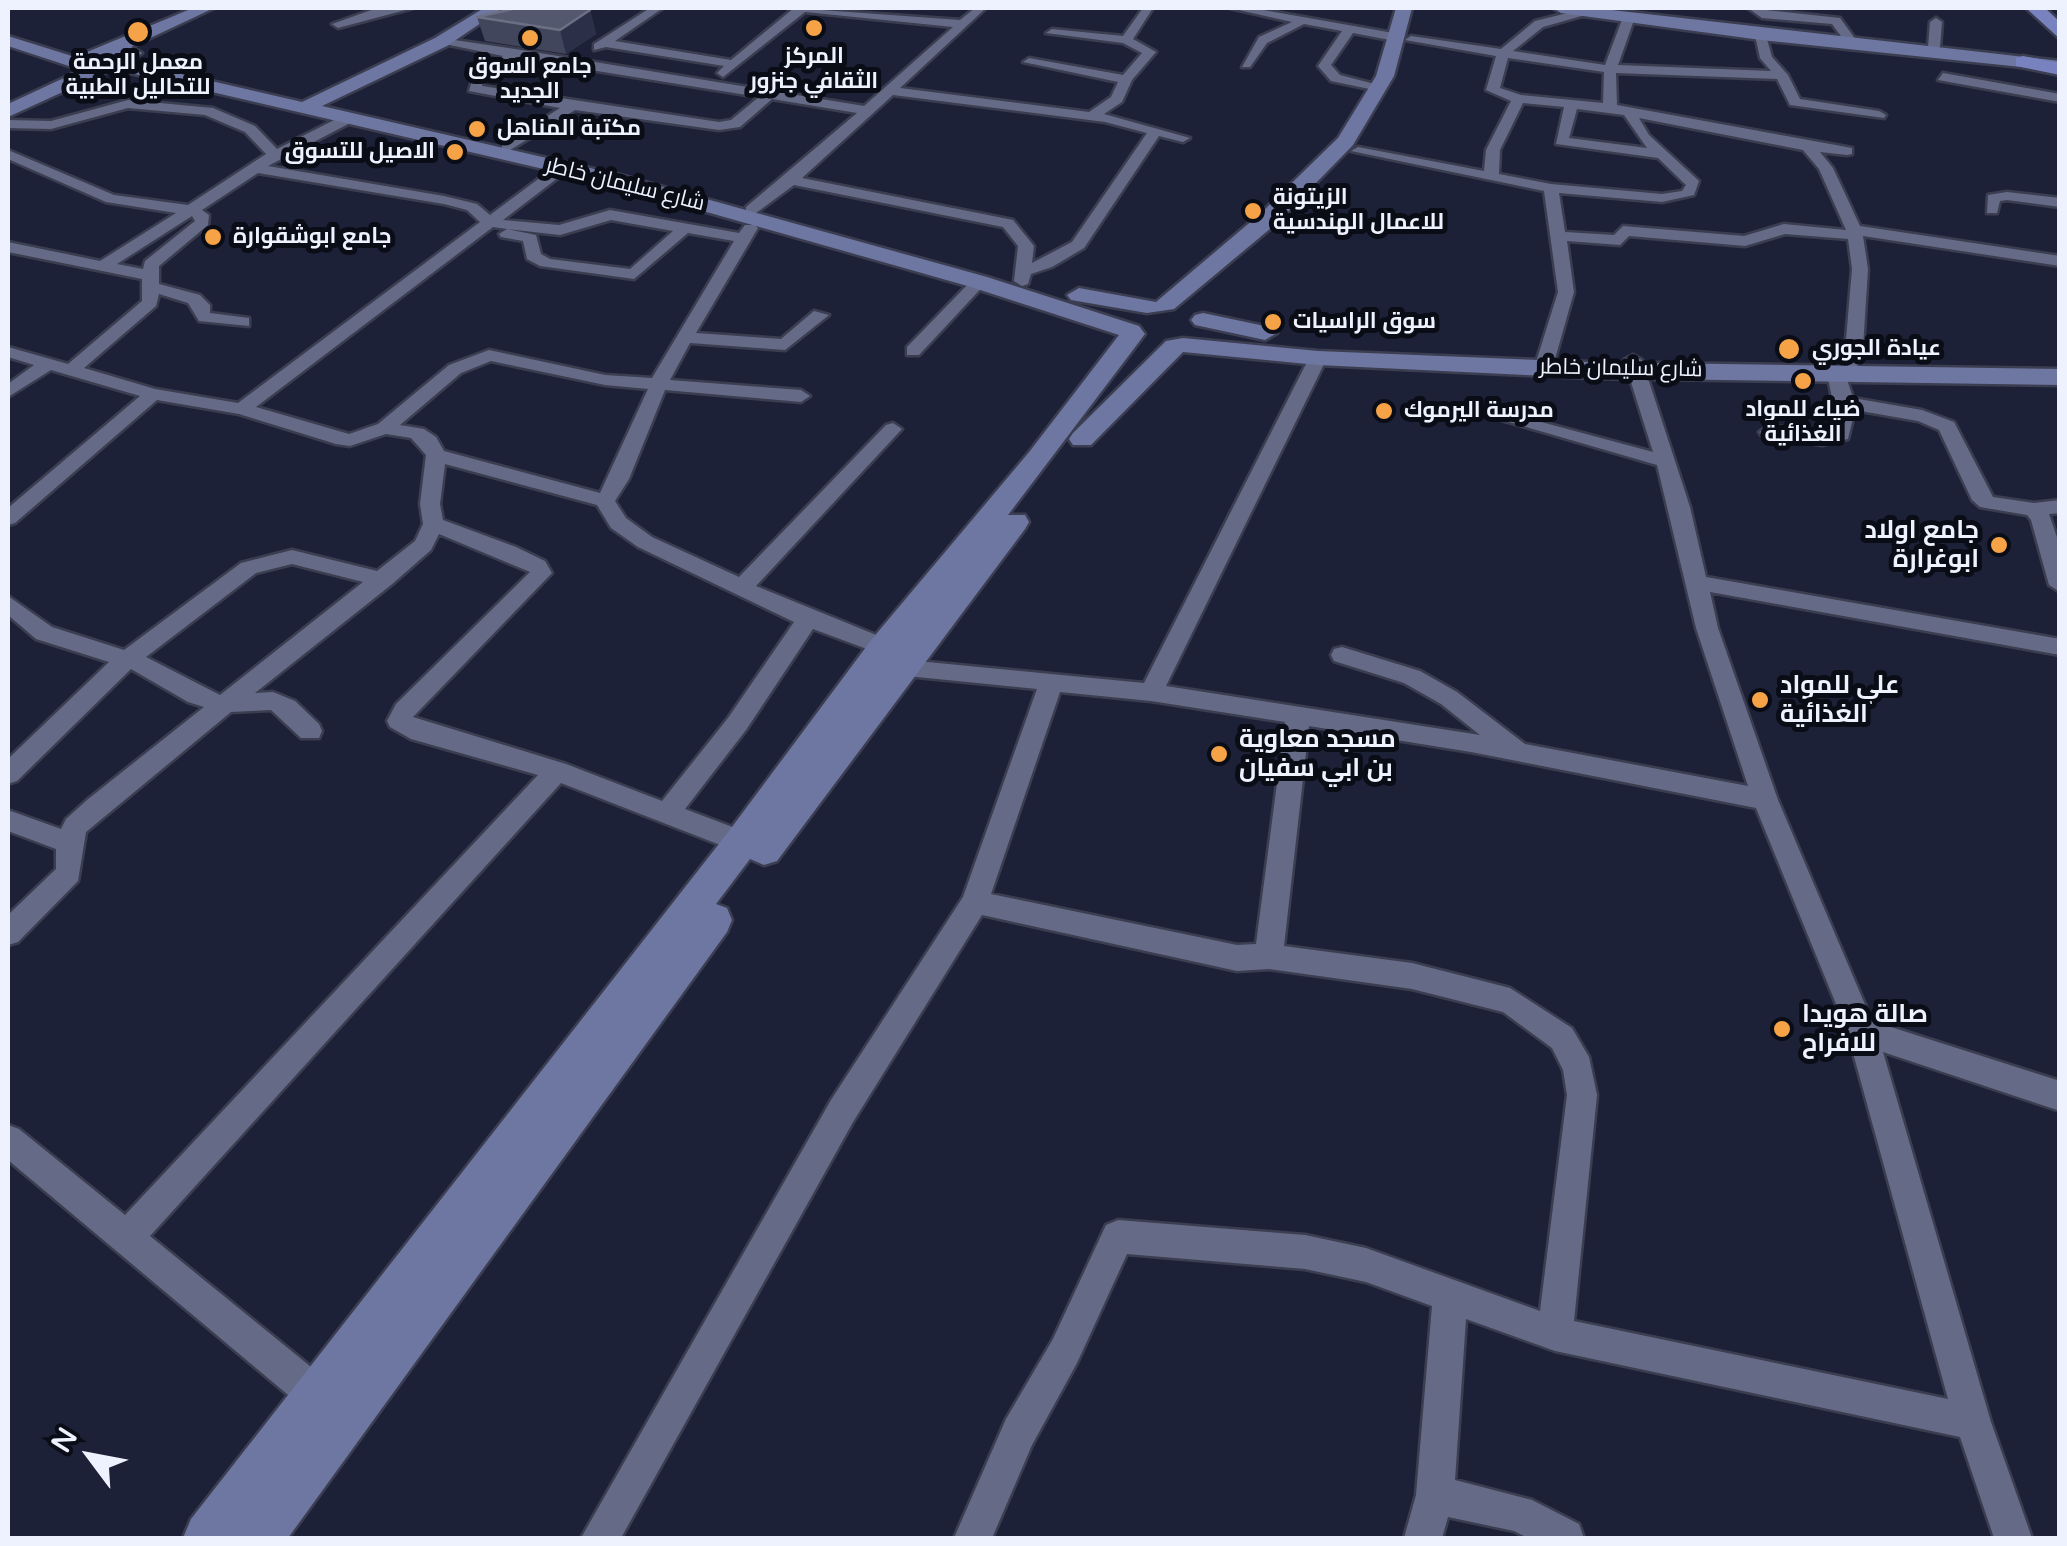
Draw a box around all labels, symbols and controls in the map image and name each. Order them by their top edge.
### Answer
marker: المركز الثقافي جنزور [803,17,825,39]
marker: معمل الرحمة للتحاليل الطبية [125,19,151,45]
marker: جامع السوق الجديد [519,27,541,49]
place label: المركز الثقافي جنزور [750,44,878,96]
place label: معمل الرحمة للتحاليل الطبية [66,50,210,101]
place label: جامع السوق الجديد [468,54,592,106]
place label: مكتبة المناهل [497,116,641,142]
marker: مكتبة المناهل [466,118,488,140]
place label: الاصيل للتسوق [285,139,435,165]
marker: الاصيل للتسوق [444,141,466,163]
street label: شارع سليمان خاطر [543,152,707,218]
place label: الزيتونة للاعمال الهندسية [1273,185,1444,236]
marker: الزيتونة للاعمال الهندسية [1242,200,1264,222]
place label: جامع ابوشقوارة [233,224,391,250]
marker: جامع ابوشقوارة [202,226,224,248]
place label: سوق الراسيات [1293,309,1436,335]
marker: سوق الراسيات [1262,311,1284,333]
marker: عيادة الجوري [1776,336,1802,362]
place label: عيادة الجوري [1812,336,1941,362]
street label: شارع سليمان خاطر [1539,354,1703,384]
marker: ضياء للمواد الغذائية [1792,370,1814,392]
place label: ضياء للمواد الغذائية [1745,397,1861,448]
place label: مدرسة اليرموك [1404,398,1554,424]
marker: مدرسة اليرموك [1373,400,1395,422]
place label: جامع اولاد ابوغرارة [1864,516,1979,575]
marker: جامع اولاد ابوغرارة [1988,534,2010,556]
place label: علي للمواد الغذائية [1780,671,1899,730]
marker: علي للمواد الغذائية [1749,689,1771,711]
place label: مسجد معاوية بن ابي سفيان [1239,725,1396,784]
marker: مسجد معاوية بن ابي سفيان [1208,743,1230,765]
place label: صالة هويدا للافراح [1802,1000,1928,1059]
marker: صالة هويدا للافراح [1771,1018,1793,1040]
north arrow [40,1406,140,1506]
text: N [44,1422,85,1459]

